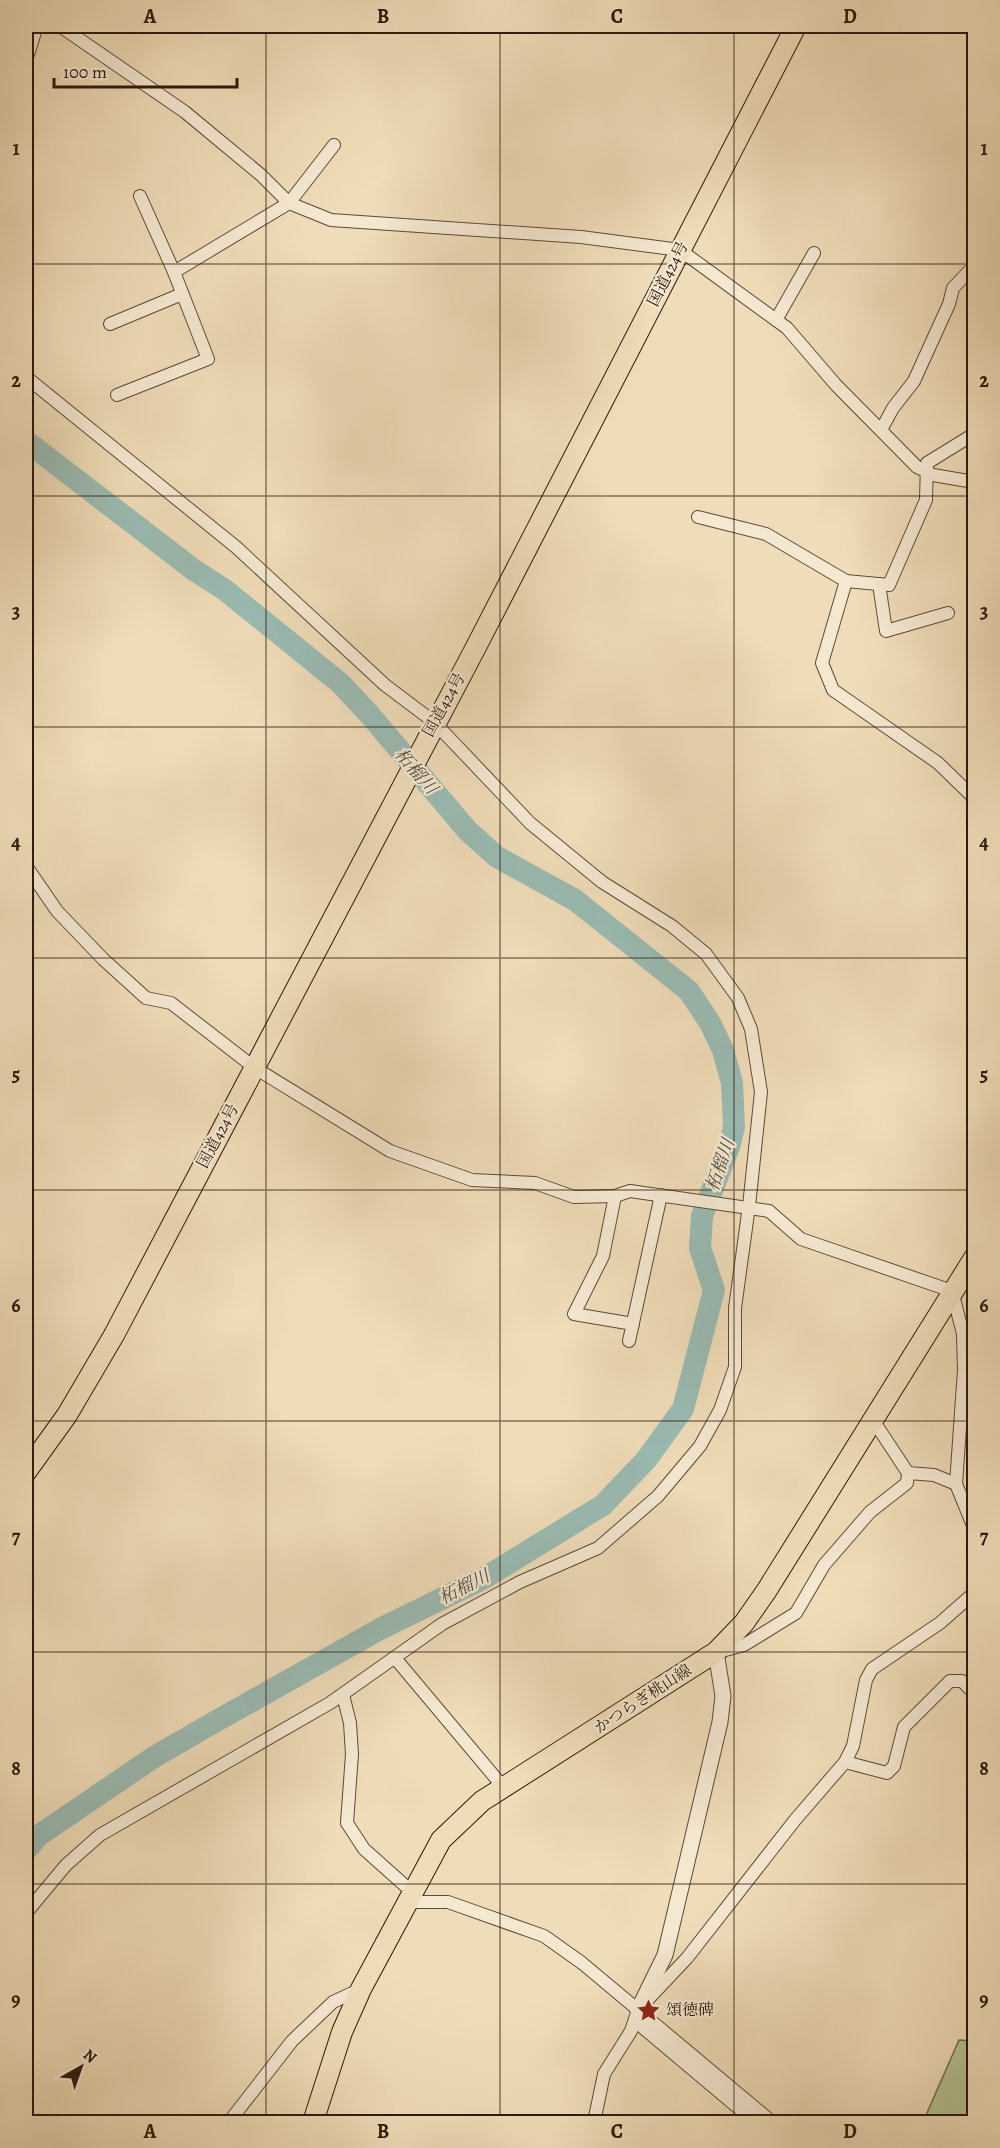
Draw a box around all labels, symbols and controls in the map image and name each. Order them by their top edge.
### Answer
text: A [143,3,157,30]
text: B [377,3,389,30]
text: C [611,3,623,30]
text: D [843,3,857,30]
scale bar [54,51,237,89]
text: 100 m [63,60,107,84]
text: 1 [12,135,20,162]
text: 1 [980,135,988,162]
street label: 国道424号 [642,238,694,310]
text: 2 [11,367,21,394]
text: 2 [979,367,989,394]
text: 3 [12,598,20,625]
text: 3 [980,598,988,625]
street label: 国道424号 [417,669,471,741]
water label: 柘榴川 [389,743,444,801]
text: 4 [11,829,21,856]
text: 4 [979,829,989,856]
text: 5 [12,1061,20,1088]
text: 5 [980,1061,988,1088]
street label: 国道424号 [192,1100,244,1172]
water label: 柘榴川 [700,1134,741,1194]
text: 6 [11,1292,21,1319]
text: 6 [979,1292,989,1319]
text: 7 [12,1523,21,1550]
text: 7 [980,1523,989,1550]
water label: 柘榴川 [434,1563,495,1610]
street label: かつらぎ桃山線 [590,1659,696,1739]
text: 8 [11,1755,21,1782]
text: 8 [979,1755,989,1782]
text: 9 [11,1986,21,2013]
text: 9 [979,1986,989,2013]
place icon: 頌徳碑 [635,1997,661,2023]
place label: 頌徳碑 [666,1999,714,2021]
north arrow [51,2037,111,2097]
text: N [78,2044,102,2069]
text: A [143,2118,157,2145]
text: B [377,2118,389,2145]
text: C [611,2118,623,2145]
text: D [843,2118,857,2145]

